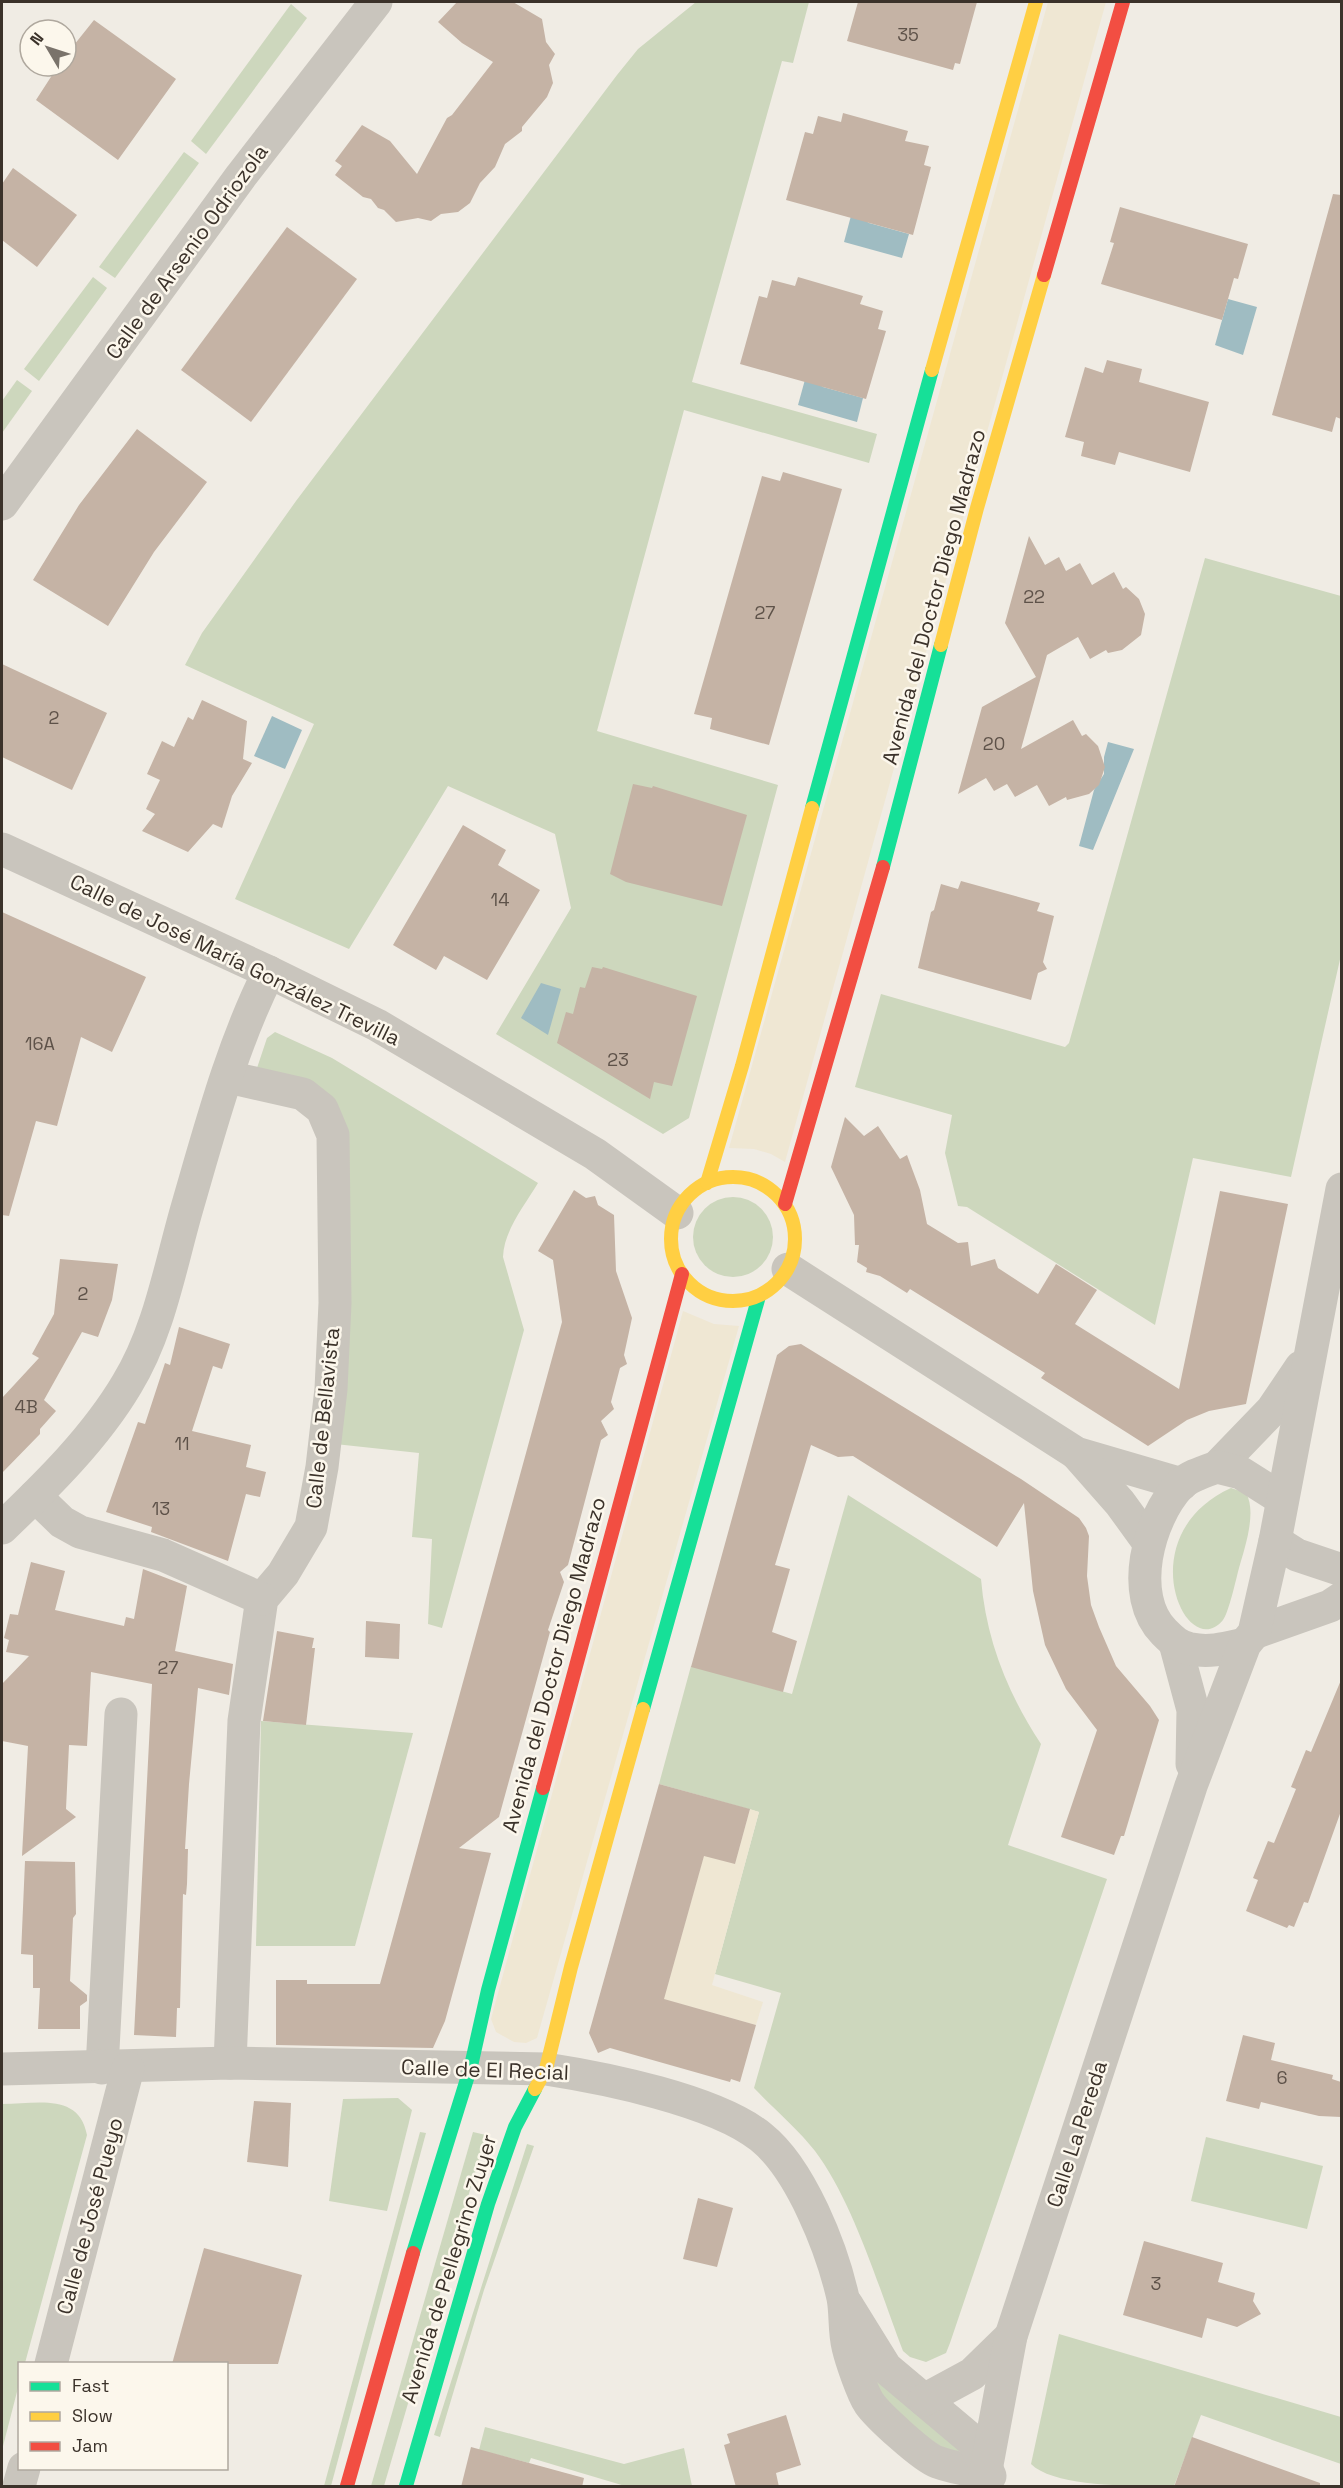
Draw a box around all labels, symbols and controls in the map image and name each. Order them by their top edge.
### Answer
north arrow [18,18,78,78]
house number: 35 [897,23,919,46]
text: N [25,28,48,50]
street label: Calle de Arsenio Odriozola [99,139,274,365]
street label: Avenida del Doctor Diego Madrazo [876,426,991,768]
house number: 22 [1023,585,1045,608]
house number: 27 [755,601,775,624]
house number: 2 [49,706,59,729]
house number: 20 [983,732,1005,755]
street label: Calle de José María González Trevilla [66,868,405,1052]
house number: 14 [491,888,509,911]
house number: 16A [25,1032,55,1055]
house number: 23 [607,1048,629,1071]
house number: 2 [78,1282,88,1305]
street label: Calle de Bellavista [300,1326,345,1510]
house number: 4B [14,1395,38,1418]
house number: 11 [174,1432,190,1455]
street label: Avenida del Doctor Diego Madrazo [496,1494,611,1836]
house number: 13 [152,1497,170,1520]
house number: 27 [158,1656,178,1679]
street label: Calle de El Recial [401,2053,569,2086]
street label: Calle La Pereda [1040,2057,1113,2211]
house number: 6 [1276,2066,1288,2089]
street label: Calle de José Pueyo [50,2115,129,2317]
street label: Avenida de Pellegrino Zuyer [395,2131,502,2407]
house number: 3 [1151,2272,1161,2295]
legend [18,2362,228,2470]
text: Fast [72,2374,109,2397]
text: Slow [72,2404,113,2427]
text: Jam [72,2434,108,2457]

